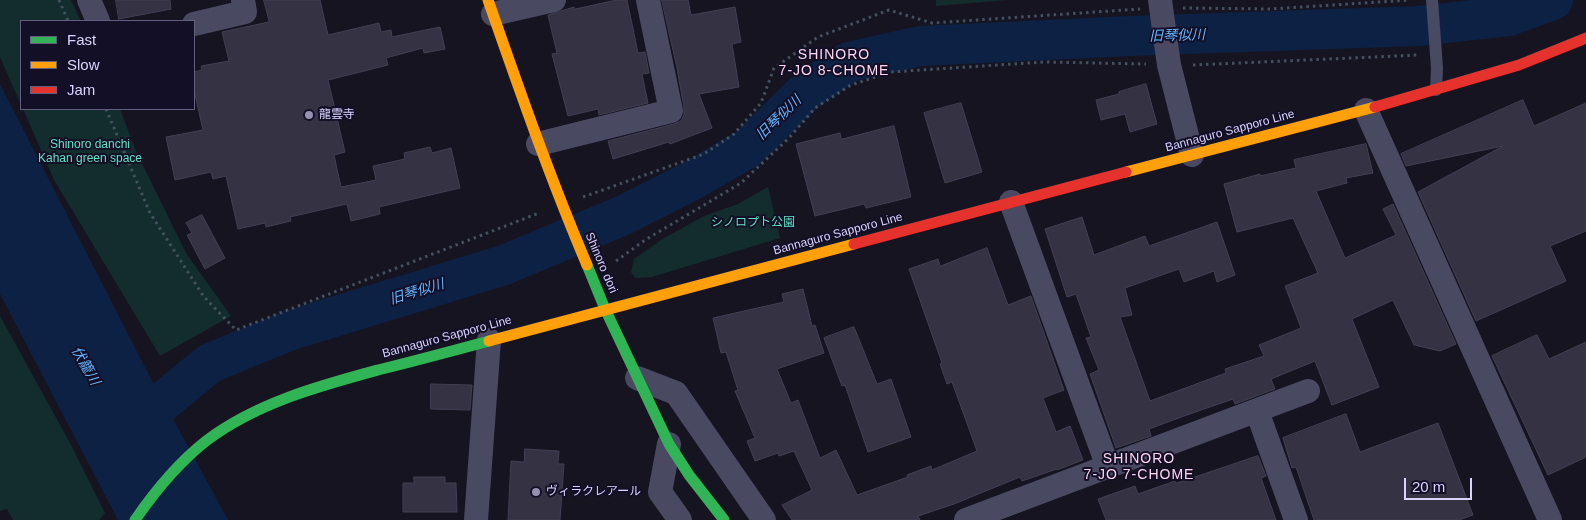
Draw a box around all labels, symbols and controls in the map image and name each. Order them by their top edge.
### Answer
legend [20,20,195,110]
water label: 旧琴似川 [1149,27,1205,45]
text: Fast [67,31,96,48]
district label: SHINORO 7-JO 8-CHOME [777,47,891,80]
text: Slow [67,56,100,73]
text: Jam [67,81,95,98]
water label: 旧琴似川 [753,93,805,143]
street label: Bannaguro Sapporo Line [1164,107,1296,155]
place label: 龍雲寺 [319,108,355,122]
marker: 龍雲寺 [303,109,315,121]
park label: Shinoro danchi Kahan green space [38,138,142,166]
street label: Bannaguro Sapporo Line [772,210,904,258]
park label: シノロプト公園 [711,216,795,230]
street label: Shinoro dori [582,230,620,296]
water label: 旧琴似川 [388,276,446,308]
street label: Bannaguro Sapporo Line [381,313,513,361]
water label: 伏籠川 [67,344,103,388]
district label: SHINORO 7-JO 7-CHOME [1082,451,1196,484]
scale bar [1406,468,1474,500]
text: 20 m [1412,478,1445,495]
place label: ヴィラクレアール [546,485,641,499]
marker: ヴィラクレアール [530,486,542,498]

